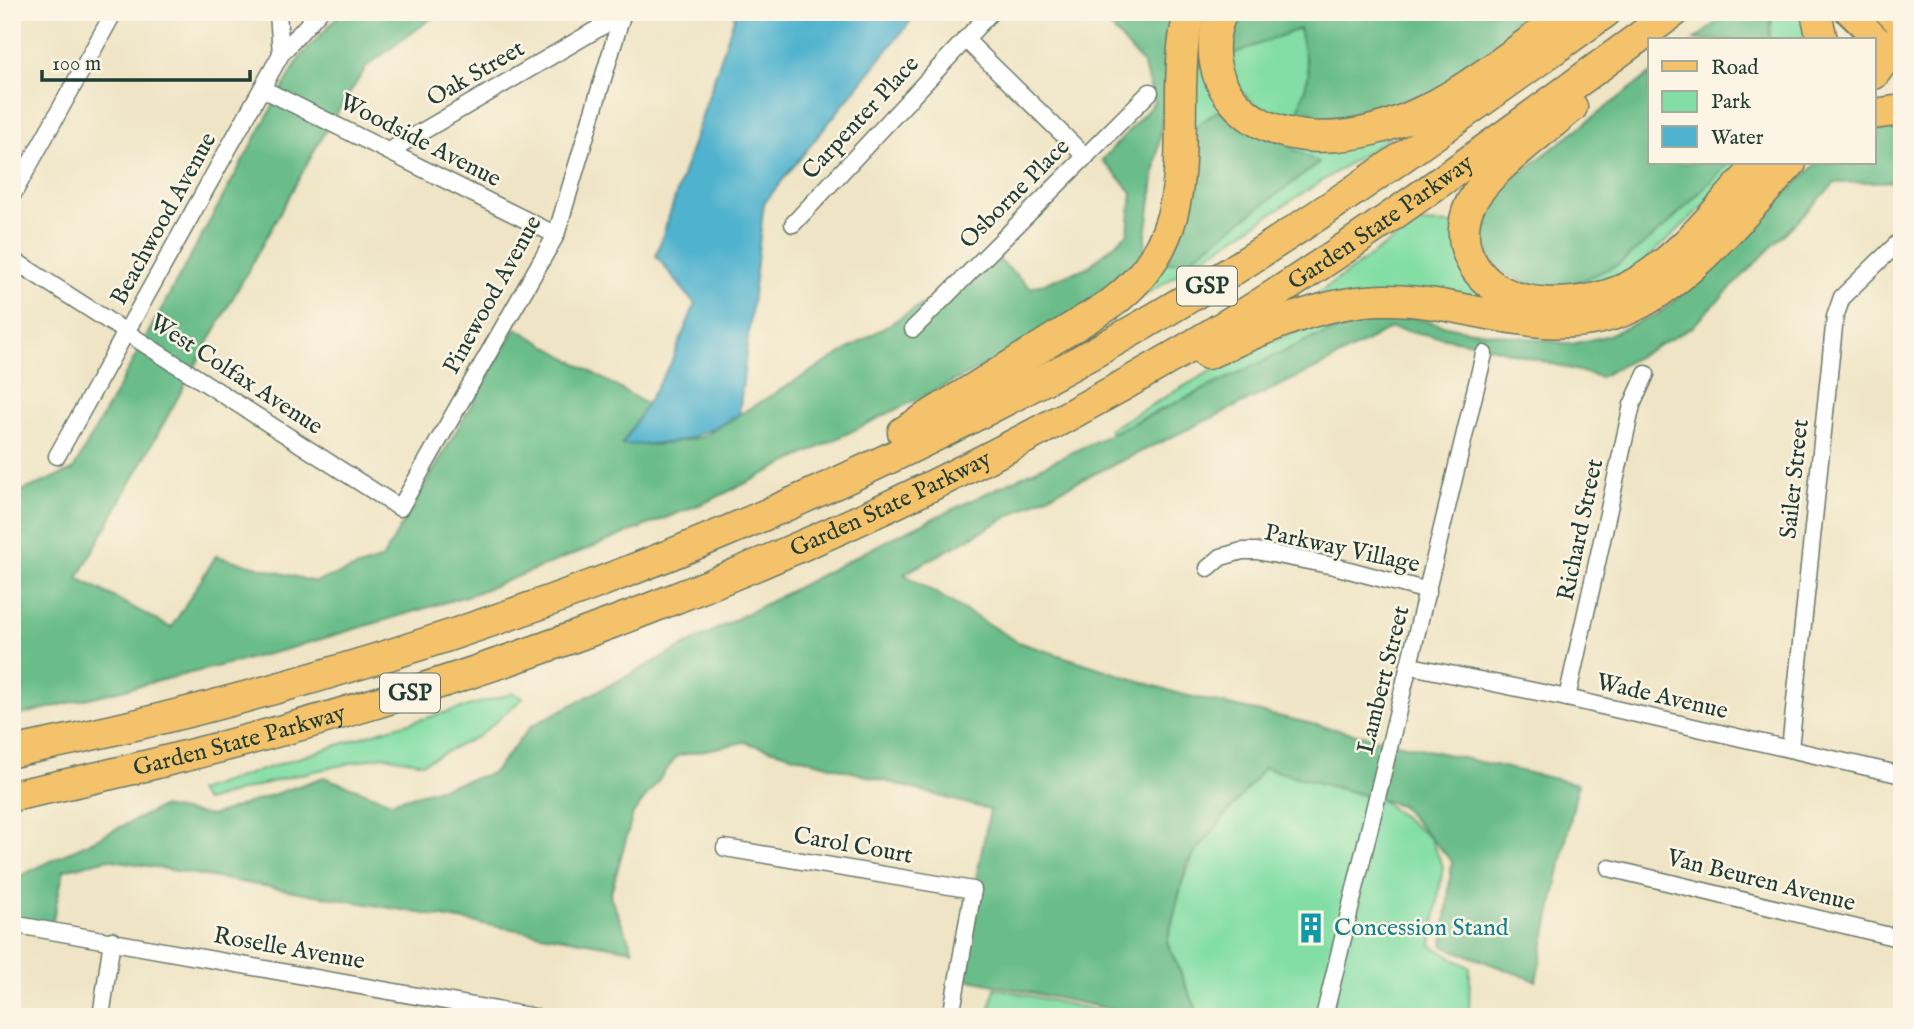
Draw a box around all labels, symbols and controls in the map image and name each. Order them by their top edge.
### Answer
street label: Oak Street [421,34,531,114]
scale bar [42,38,250,82]
legend [1648,38,1876,164]
street label: Carpenter Place [796,49,926,187]
text: 100 m [52,51,101,78]
text: Road [1711,55,1759,82]
street label: Woodside Avenue [334,87,506,195]
text: Park [1711,89,1752,116]
text: Water [1711,125,1764,152]
street label: Beachwood Avenue [104,127,224,311]
street label: Osborne Place [953,132,1077,256]
street label: Garden State Parkway [1282,147,1480,297]
street label: Pinewood Avenue [437,210,549,380]
road number: GSP [1177,266,1237,306]
street label: West Colfax Avenue [143,307,329,443]
street label: Sailer Street [1773,418,1817,540]
street label: Garden State Parkway [785,443,996,565]
street label: Richard Street [1551,456,1611,604]
street label: Parkway Village [1261,517,1423,581]
street label: Lambert Street [1351,603,1417,757]
street label: Wade Avenue [1593,667,1731,727]
road number: GSP [380,674,440,712]
street label: Garden State Parkway [130,697,350,784]
street label: Carol Court [791,820,915,872]
street label: Van Beuren Avenue [1663,842,1858,919]
building icon: Concession Stand [1294,911,1328,945]
place label: Concession Stand [1334,913,1509,944]
street label: Roselle Avenue [211,920,367,978]

